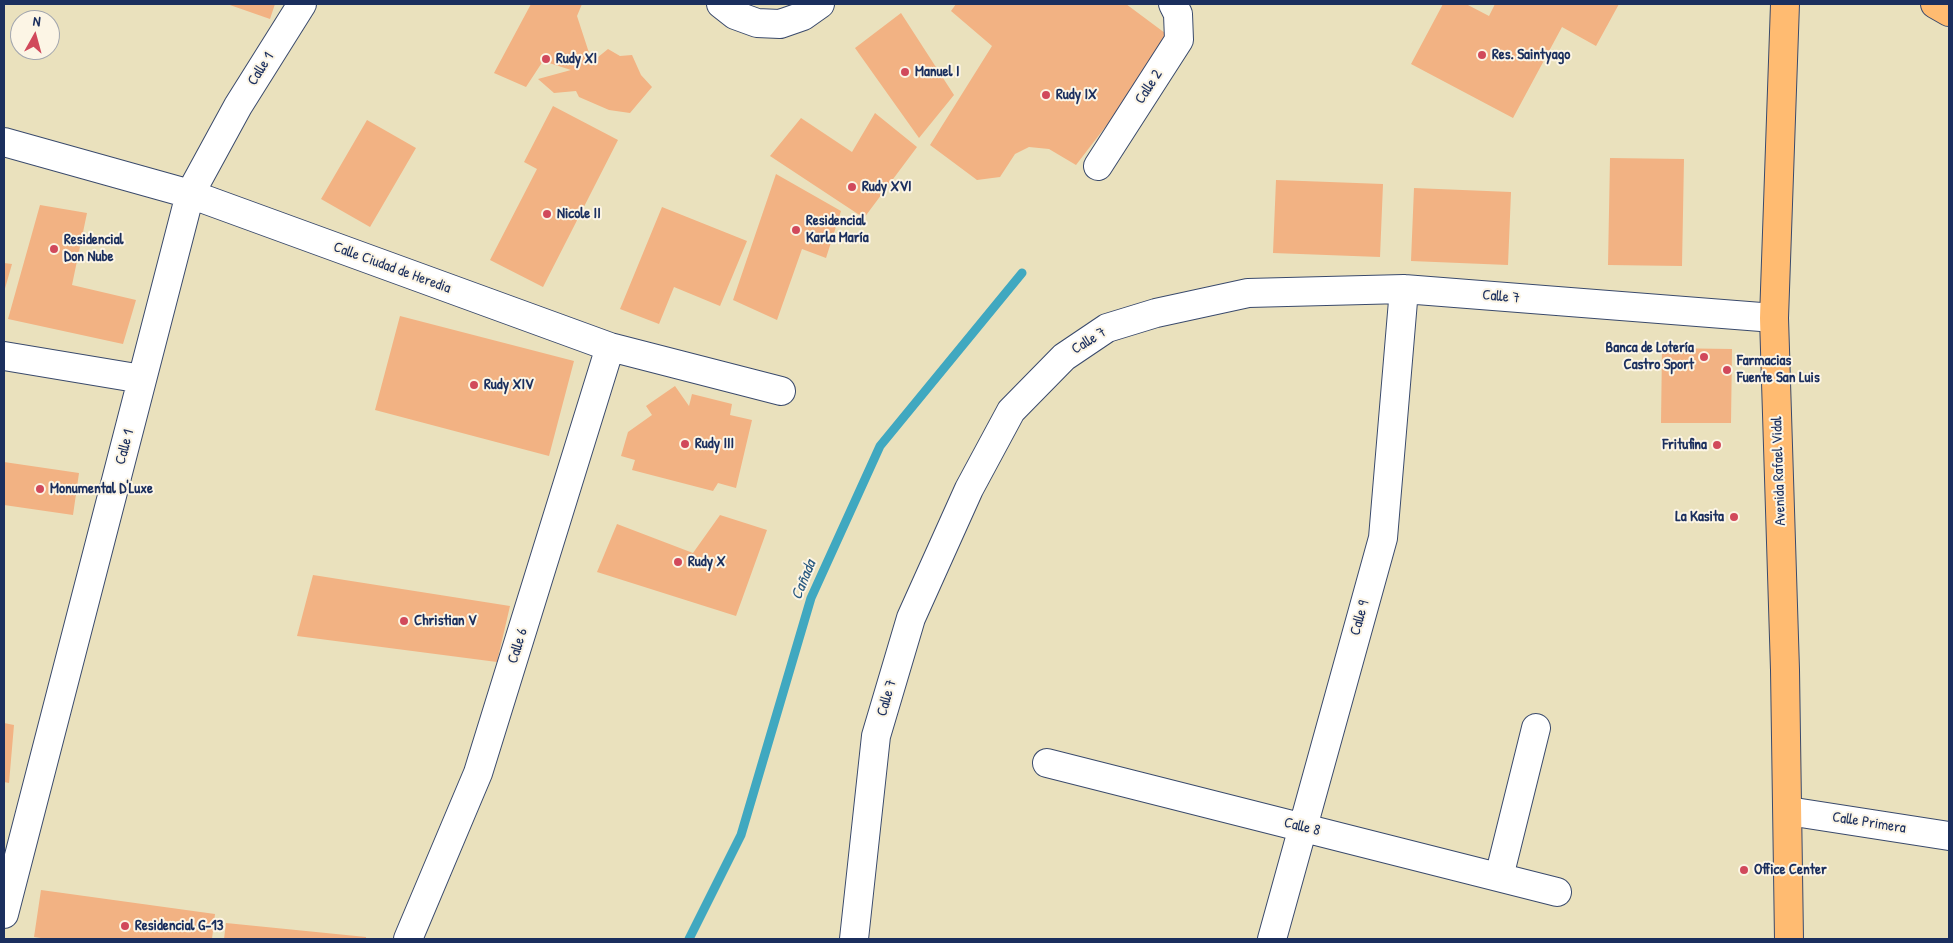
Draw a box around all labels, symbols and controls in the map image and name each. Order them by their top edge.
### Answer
north arrow [10,10,60,60]
text: N [32,11,42,30]
place label: Res. Saintyago [1492,46,1570,64]
street label: Calle 1 [244,49,278,89]
marker: Res. Saintyago [1476,49,1488,61]
place label: Rudy XI [556,50,597,68]
marker: Rudy XI [540,53,552,65]
place label: Manuel I [915,63,960,81]
marker: Manuel I [899,66,911,78]
street label: Calle 2 [1131,67,1167,107]
place label: Rudy IX [1056,86,1097,104]
marker: Rudy IX [1040,89,1052,101]
place label: Rudy XVI [862,178,911,196]
marker: Rudy XVI [846,181,858,193]
place label: Nicole II [557,205,601,223]
marker: Nicole II [541,208,553,220]
place label: Residencial Karla María [806,212,869,247]
marker: Residencial Karla María [790,224,802,236]
place label: Residencial Don Nube [64,231,124,266]
street label: Calle Ciudad de Heredia [331,238,453,298]
marker: Residencial Don Nube [48,243,60,255]
street label: Calle 7 [1482,286,1520,308]
street label: Calle 7 [1068,323,1110,359]
place label: Banca de Lotería Castro Sport [1606,339,1694,374]
marker: Banca de Lotería Castro Sport [1698,351,1710,363]
place label: Farmacias Fuente San Luis [1737,352,1820,387]
marker: Farmacias Fuente San Luis [1721,364,1733,376]
place label: Rudy XIV [484,376,533,394]
marker: Rudy XIV [468,379,480,391]
street label: Avenida Rafael Vidal [1768,416,1790,526]
street label: Calle 1 [112,428,138,466]
place label: Rudy III [695,435,734,453]
place label: Fritufina [1662,436,1707,454]
marker: Rudy III [679,438,691,450]
marker: Fritufina [1711,439,1723,451]
place label: Monumental D'Luxe [50,480,153,498]
marker: Monumental D'Luxe [34,483,46,495]
place label: La Kasita [1675,508,1724,526]
marker: La Kasita [1728,511,1740,523]
place label: Rudy X [688,553,725,571]
marker: Rudy X [672,556,684,568]
water label: Cañada [787,557,821,603]
street label: Calle 9 [1346,598,1374,638]
place label: Christian V [414,612,476,630]
marker: Christian V [398,615,410,627]
street label: Calle 6 [504,626,532,666]
street label: Calle 7 [873,678,901,718]
street label: Calle Primera [1831,808,1907,838]
street label: Calle 8 [1282,814,1322,840]
place label: Office Center [1754,861,1827,879]
marker: Office Center [1738,864,1750,876]
place label: Residencial G-13 [135,917,223,935]
marker: Residencial G-13 [119,920,131,932]

